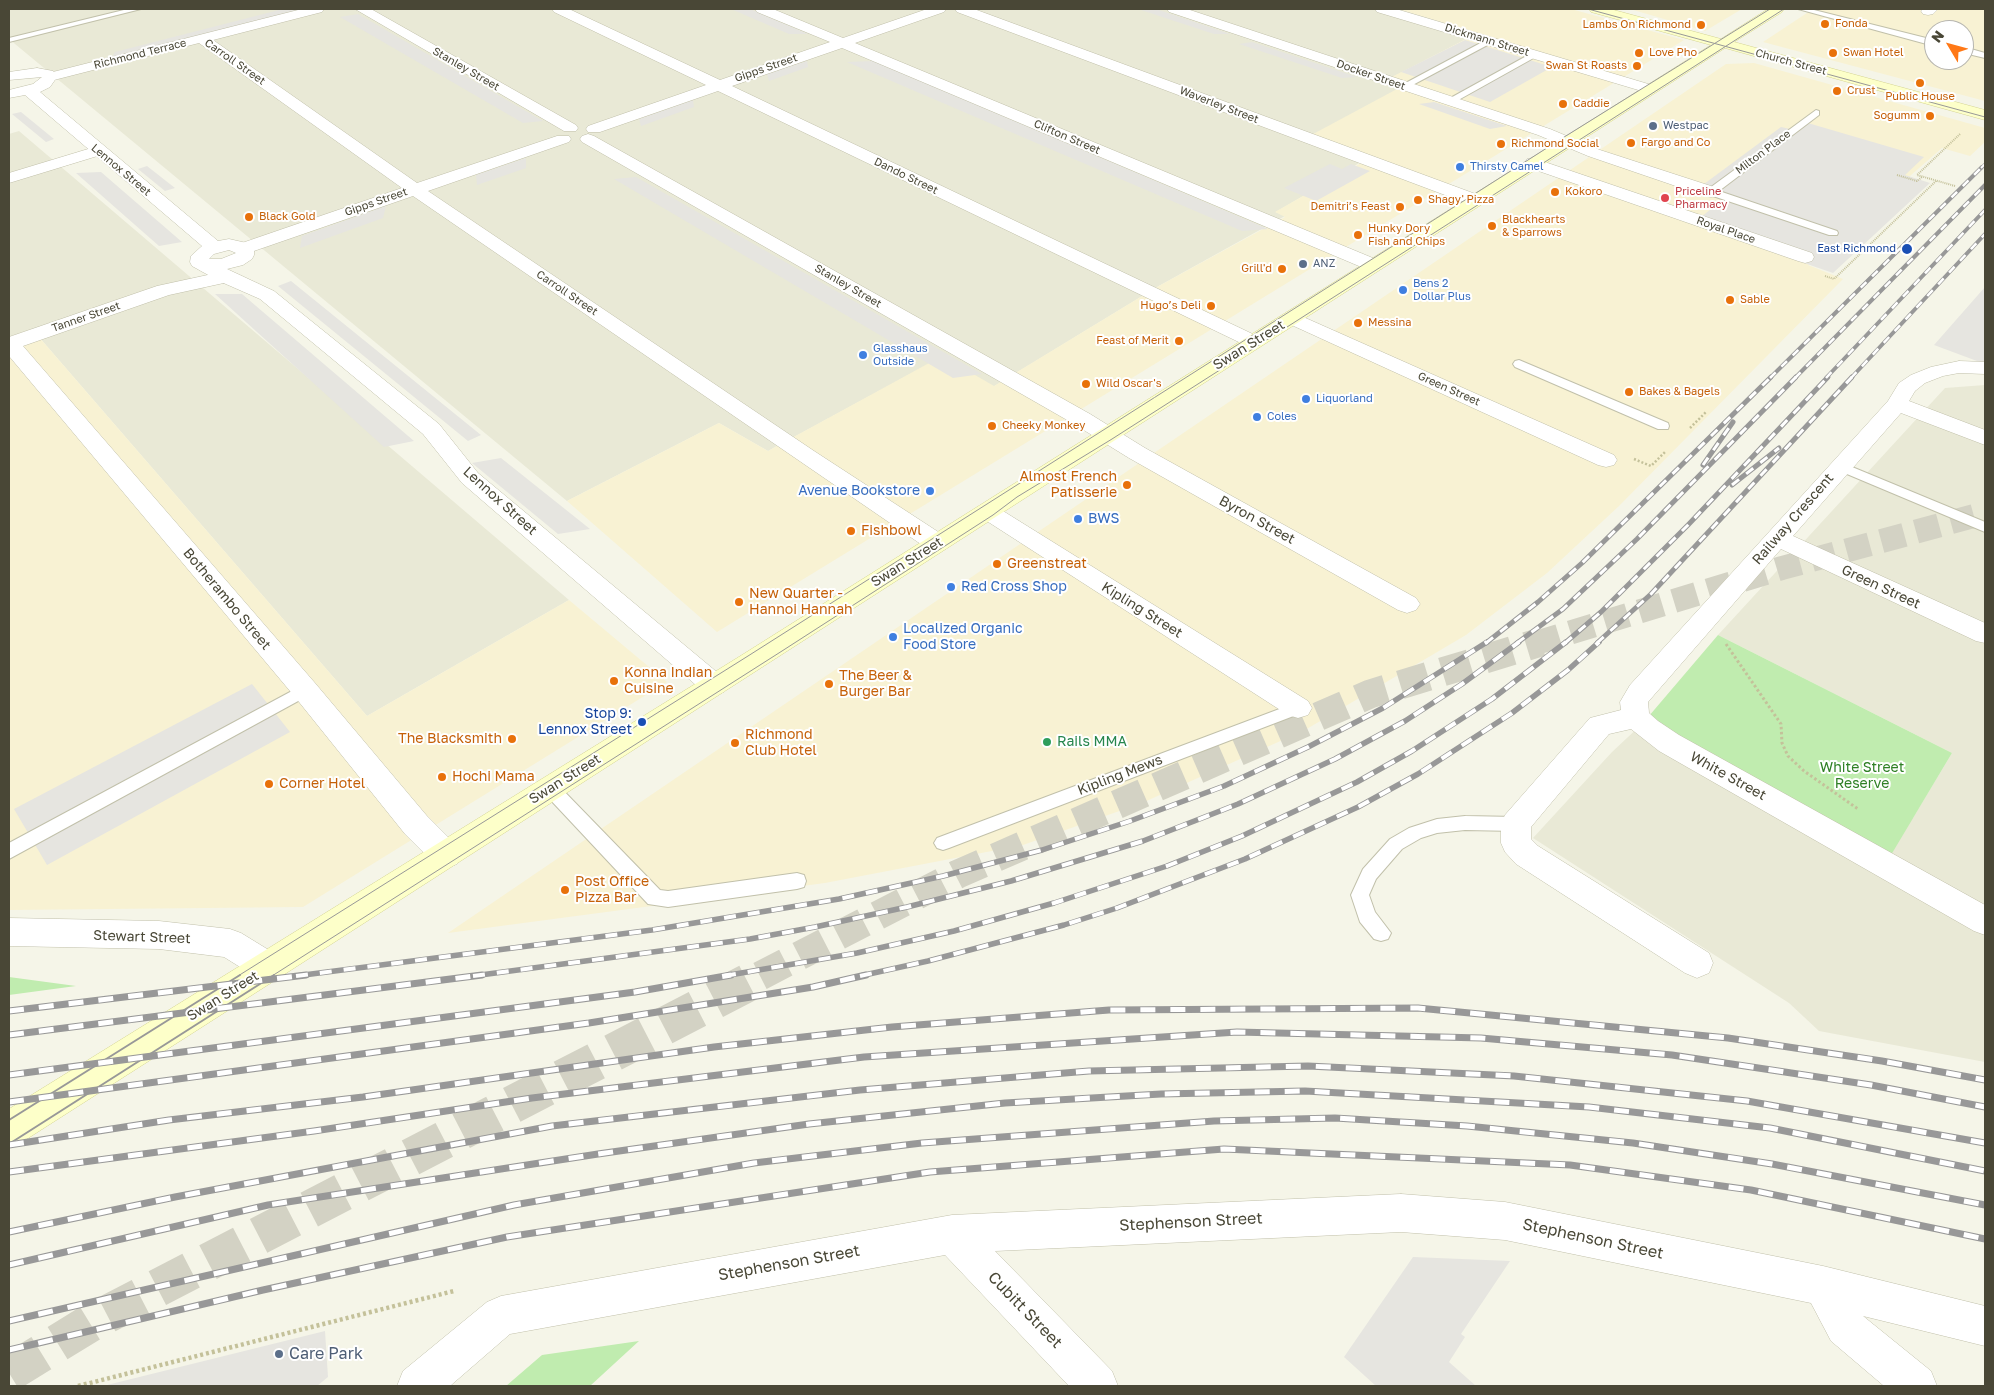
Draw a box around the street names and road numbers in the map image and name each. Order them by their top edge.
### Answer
street label: Dickmann Street [1443,21,1531,59]
street label: Richmond Terrace [92,36,188,72]
street label: Carroll Street [202,36,268,88]
street label: Stanley Street [430,44,502,94]
street label: Church Street [1754,46,1828,78]
street label: Gipps Street [733,51,799,85]
street label: Docker Street [1335,57,1407,93]
street label: Waverley Street [1178,84,1260,126]
street label: Clifton Street [1032,117,1102,157]
street label: Milton Place [1733,127,1793,177]
street label: Lennox Street [88,141,154,199]
street label: Dando Street [872,155,940,197]
street label: Gipps Street [343,185,409,219]
street label: Royal Place [1695,214,1757,246]
street label: Stanley Street [812,261,884,311]
street label: Carroll Street [534,268,600,318]
street label: Tanner Street [50,299,122,335]
street label: Swan Street [1210,316,1288,374]
street label: Green Street [1416,369,1482,409]
street label: Lennox Street [459,463,541,539]
street label: Railway Crescent [1749,470,1837,568]
street label: Byron Street [1216,492,1298,548]
street label: Swan Street [868,533,946,591]
street label: Botherambo Street [180,545,274,653]
street label: Green Street [1839,561,1923,613]
street label: Kipling Street [1098,578,1186,642]
street label: White Street [1687,748,1769,804]
street label: Swan Street [526,750,604,808]
street label: Kipling Mews [1075,751,1165,799]
street label: Stewart Street [93,927,191,947]
street label: Swan Street [184,967,262,1025]
street label: Stephenson Street [1119,1209,1263,1235]
street label: Stephenson Street [1521,1215,1665,1263]
street label: Stephenson Street [717,1241,861,1285]
street label: Cubitt Street [984,1268,1066,1352]

